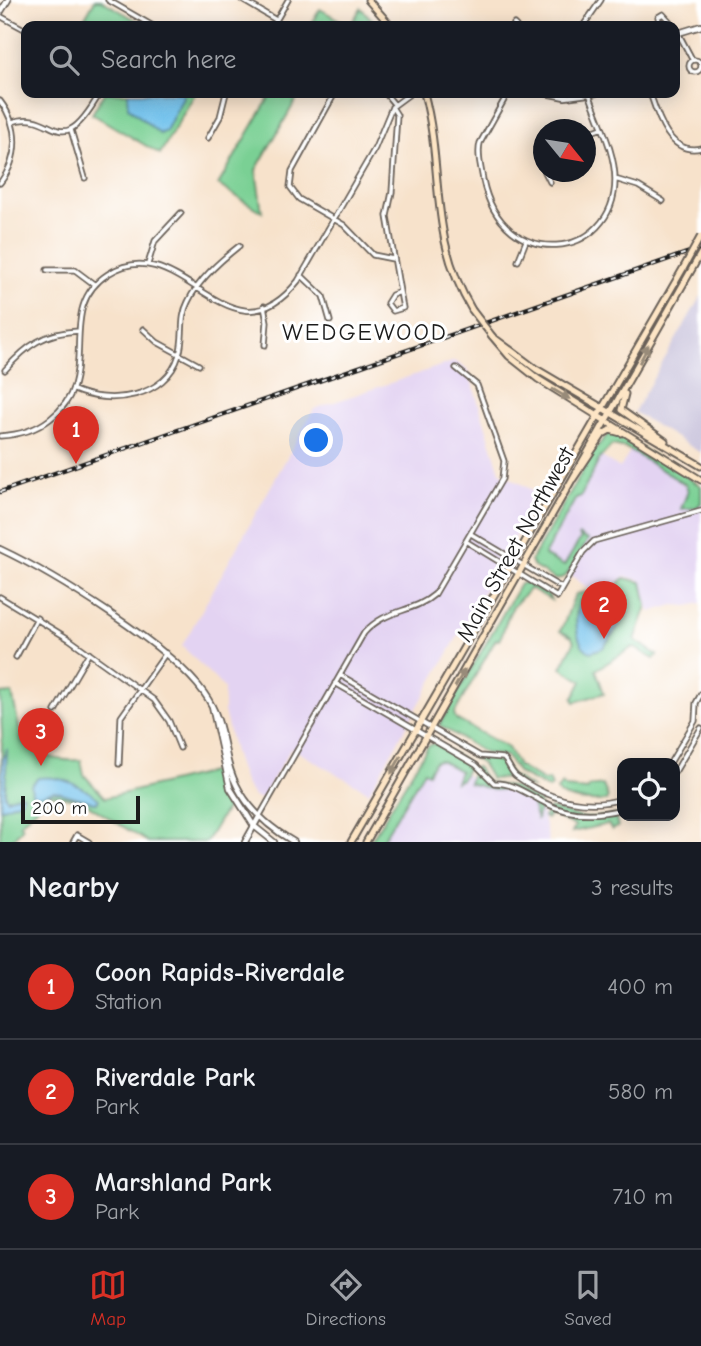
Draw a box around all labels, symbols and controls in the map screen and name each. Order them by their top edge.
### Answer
search box [21,21,680,98]
icon: search [45,41,83,79]
text: Search here [101,45,236,75]
north arrow [533,119,596,182]
district label: WEDGEWOOD [282,318,448,346]
one-way arrow [638,343,650,363]
one-way arrow [551,387,571,399]
pin: 1 [53,406,99,464]
your location [299,423,333,457]
street label: Main Street Northwest [451,441,581,646]
pin: 2 [581,581,627,639]
one-way arrow [453,668,465,688]
pin: 3 [18,708,64,766]
one-way arrow [390,755,402,774]
map controls [617,758,680,821]
button: locate [617,758,680,821]
scale bar [21,793,140,825]
text: 200 m [32,797,87,819]
text: Nearby [28,870,119,905]
text: 3 results [591,874,673,901]
text: Coon Rapids-Riverdale [95,958,345,988]
text: 1 [46,973,56,1000]
text: 400 m [607,973,673,1000]
text: Station [95,988,162,1015]
text: Riverdale Park [95,1063,255,1093]
text: 2 [45,1078,57,1105]
text: 580 m [608,1078,673,1105]
text: Park [95,1093,139,1120]
text: Marshland Park [95,1168,271,1198]
text: 3 [45,1183,57,1210]
text: 710 m [612,1183,673,1210]
text: Park [95,1198,139,1225]
tab: Map [89,1266,127,1330]
tab: Directions [306,1266,386,1330]
tab: Saved [564,1266,612,1330]

